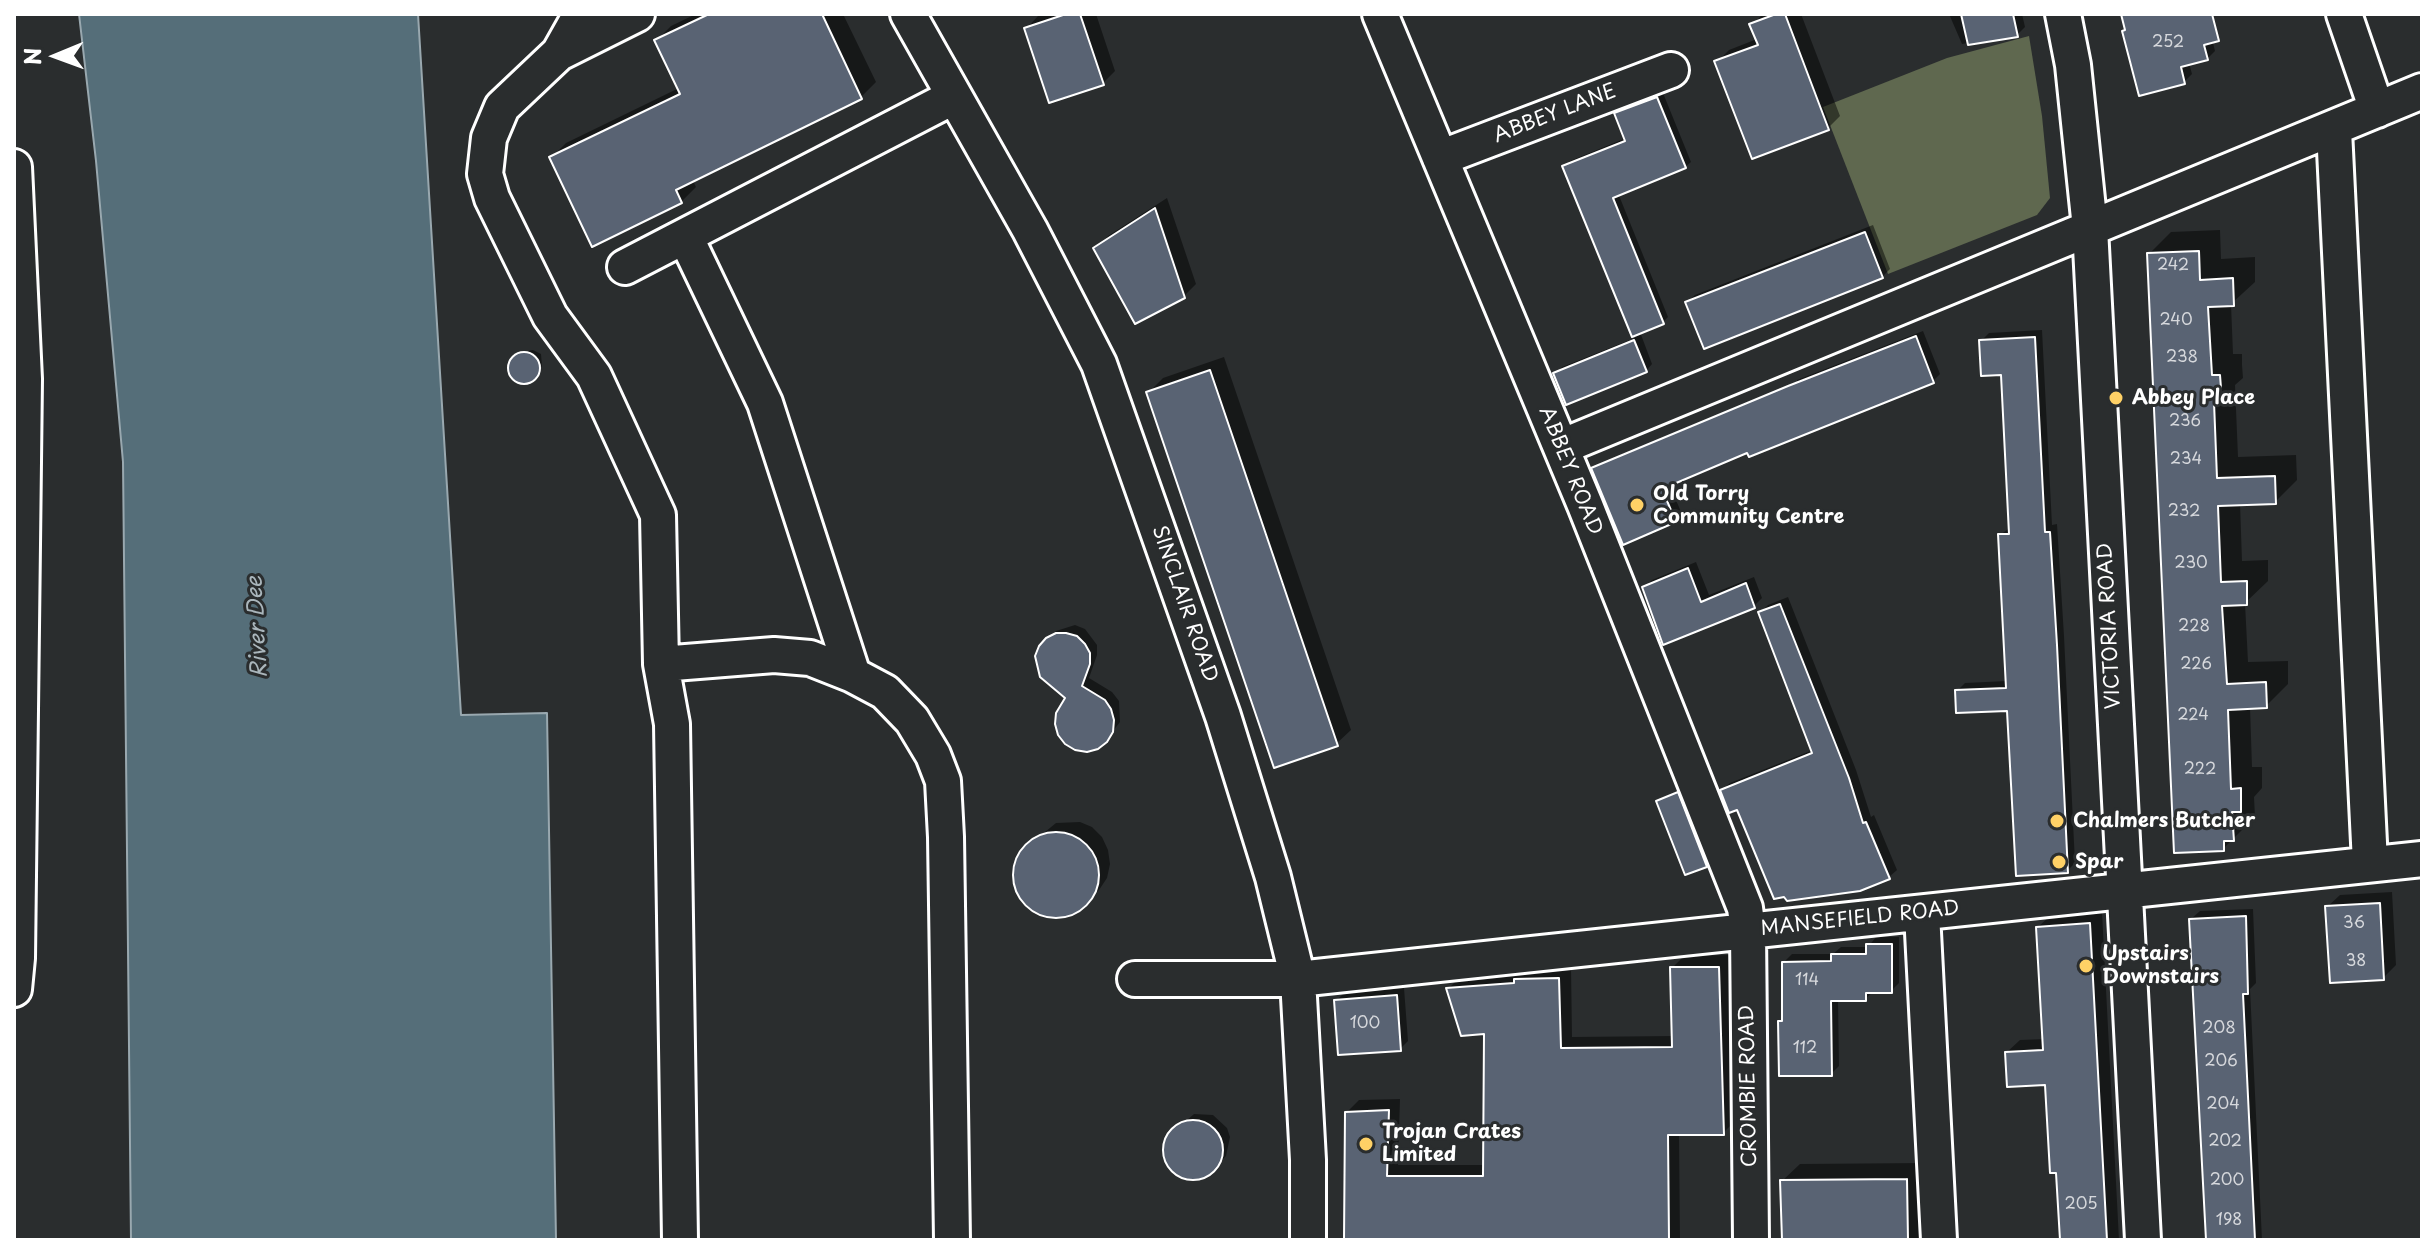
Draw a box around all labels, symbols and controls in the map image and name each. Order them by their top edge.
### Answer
north arrow [16,16,96,96]
house number: 252 [2152,33,2184,53]
text: N [15,47,48,65]
street label: ABBEY LANE [1490,80,1620,148]
house number: 242 [2157,256,2189,276]
house number: 240 [2159,311,2193,331]
house number: 238 [2166,348,2198,368]
place label: Abbey Place [2132,386,2255,410]
marker: Abbey Place [2107,389,2125,407]
street label: ABBEY ROAD [1533,403,1607,539]
house number: 236 [2169,412,2201,432]
house number: 234 [2170,450,2202,470]
place label: Old Torry Community Centre [1653,482,1844,529]
marker: Old Torry Community Centre [1628,496,1646,514]
house number: 232 [2168,502,2200,522]
street label: SINCLAIR ROAD [1146,523,1222,685]
street label: VICTORIA ROAD [2094,542,2126,710]
house number: 230 [2174,554,2208,574]
water label: River Dee [242,575,274,679]
house number: 228 [2178,617,2210,637]
house number: 226 [2180,655,2212,675]
house number: 224 [2177,706,2209,726]
house number: 222 [2184,760,2216,780]
place label: Chalmers Butcher [2073,809,2255,833]
marker: Chalmers Butcher [2048,812,2066,830]
place label: Spar [2075,850,2124,874]
marker: Spar [2050,853,2068,871]
street label: MANSEFIELD ROAD [1759,897,1961,941]
house number: 36 [2343,914,2365,934]
place label: Upstairs Downstairs [2102,942,2219,989]
house number: 38 [2346,952,2366,972]
marker: Upstairs Downstairs [2077,957,2095,975]
house number: 114 [1795,971,1819,991]
street label: CROMBIE ROAD [1736,1005,1762,1167]
house number: 100 [1350,1014,1380,1034]
house number: 208 [2202,1019,2236,1039]
house number: 112 [1793,1039,1817,1059]
house number: 206 [2204,1052,2238,1072]
house number: 204 [2206,1095,2240,1115]
place label: Trojan Crates Limited [1382,1120,1521,1167]
house number: 202 [2208,1132,2242,1152]
marker: Trojan Crates Limited [1357,1135,1375,1153]
house number: 200 [2210,1171,2244,1191]
house number: 205 [2064,1195,2098,1215]
house number: 198 [2216,1211,2242,1231]

